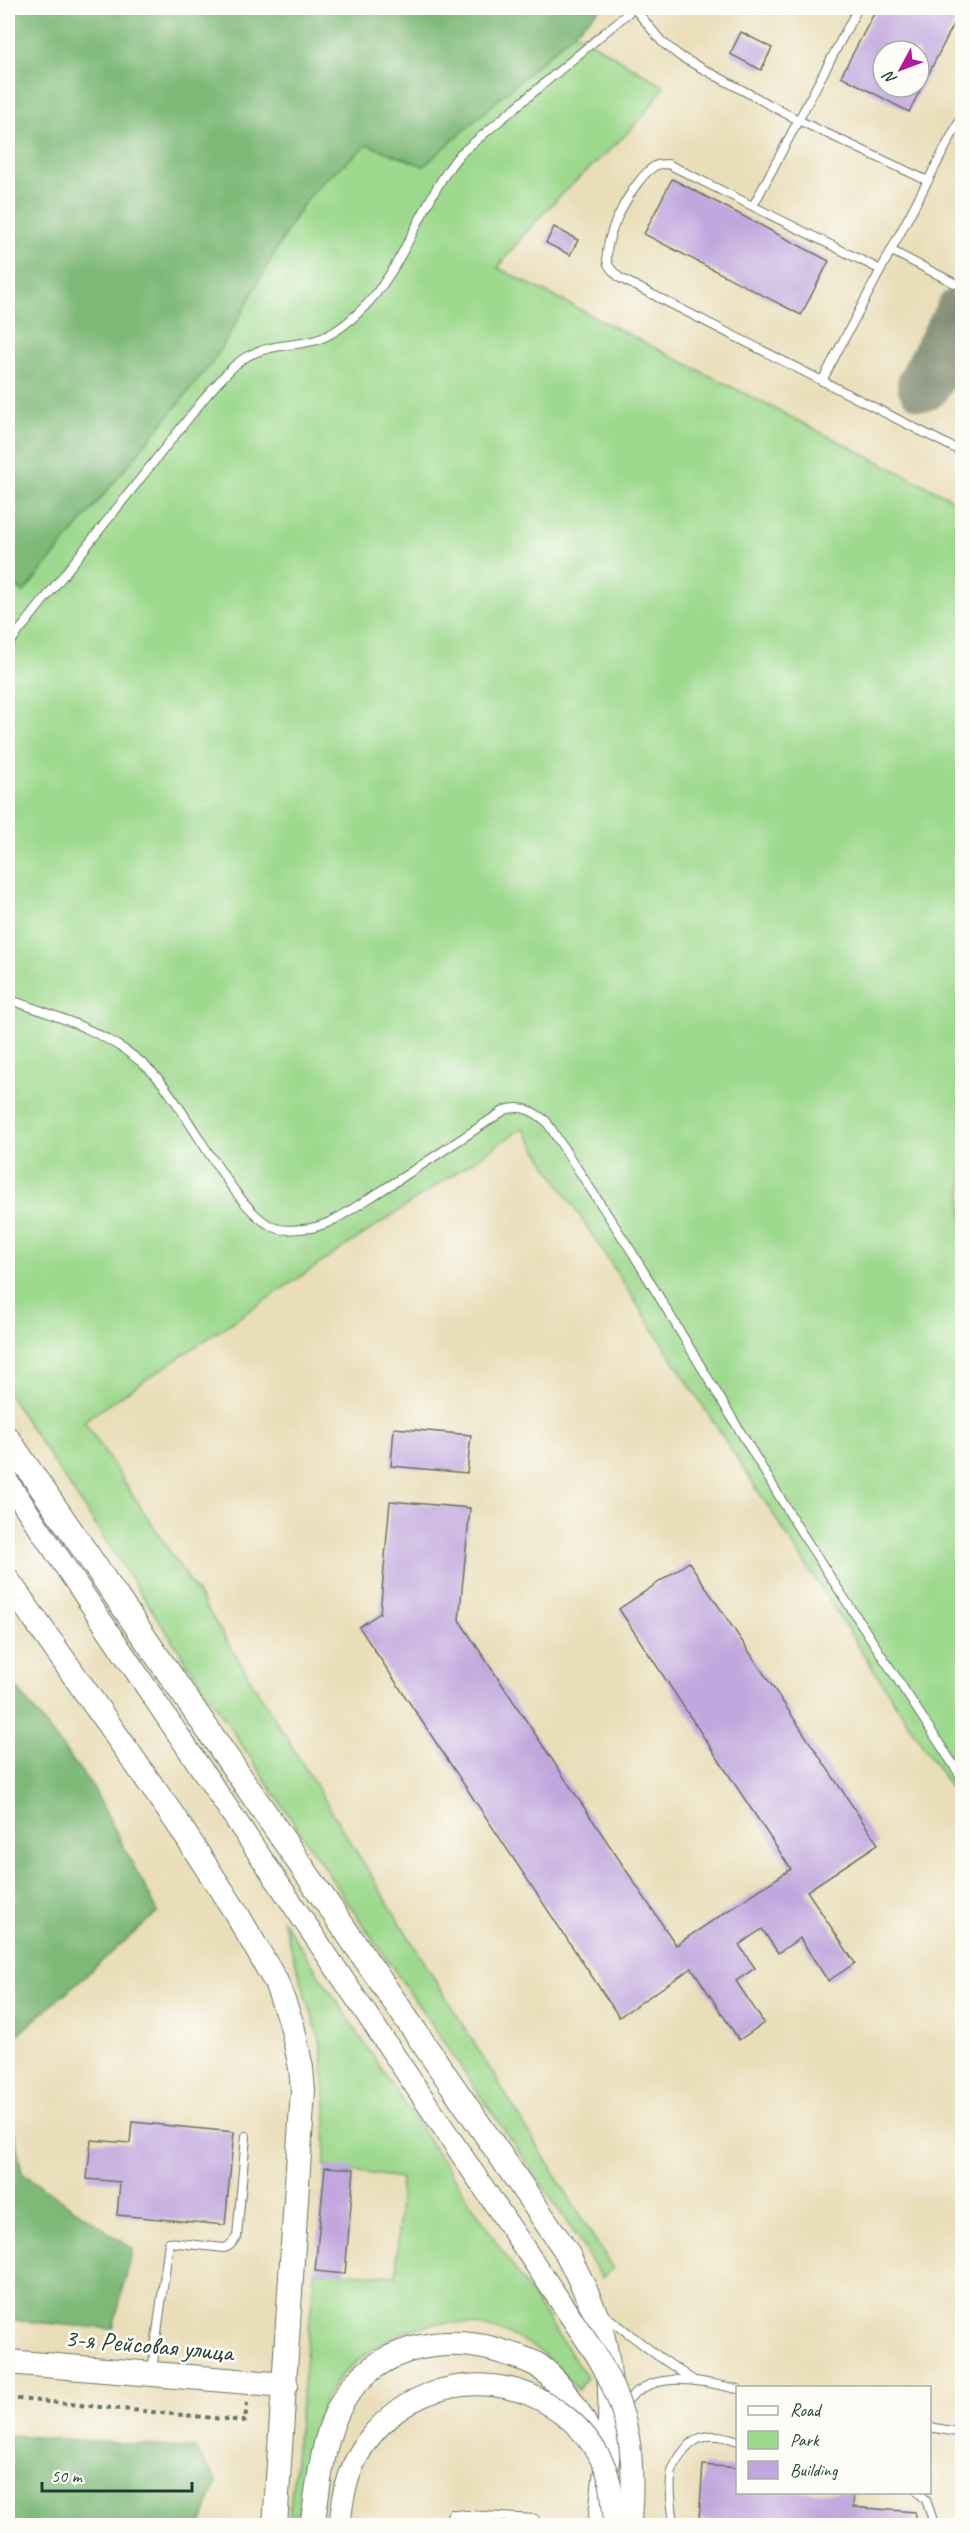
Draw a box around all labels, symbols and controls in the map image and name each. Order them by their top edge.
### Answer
north arrow [871,39,931,99]
text: N [878,66,901,88]
street label: 3-я Рейсовая улица [63,2321,237,2369]
legend [736,2386,931,2494]
text: Road [790,2399,823,2421]
text: Park [790,2429,820,2451]
scale bar [42,2455,192,2493]
text: Building [790,2459,839,2481]
text: 50 m [51,2465,84,2487]

